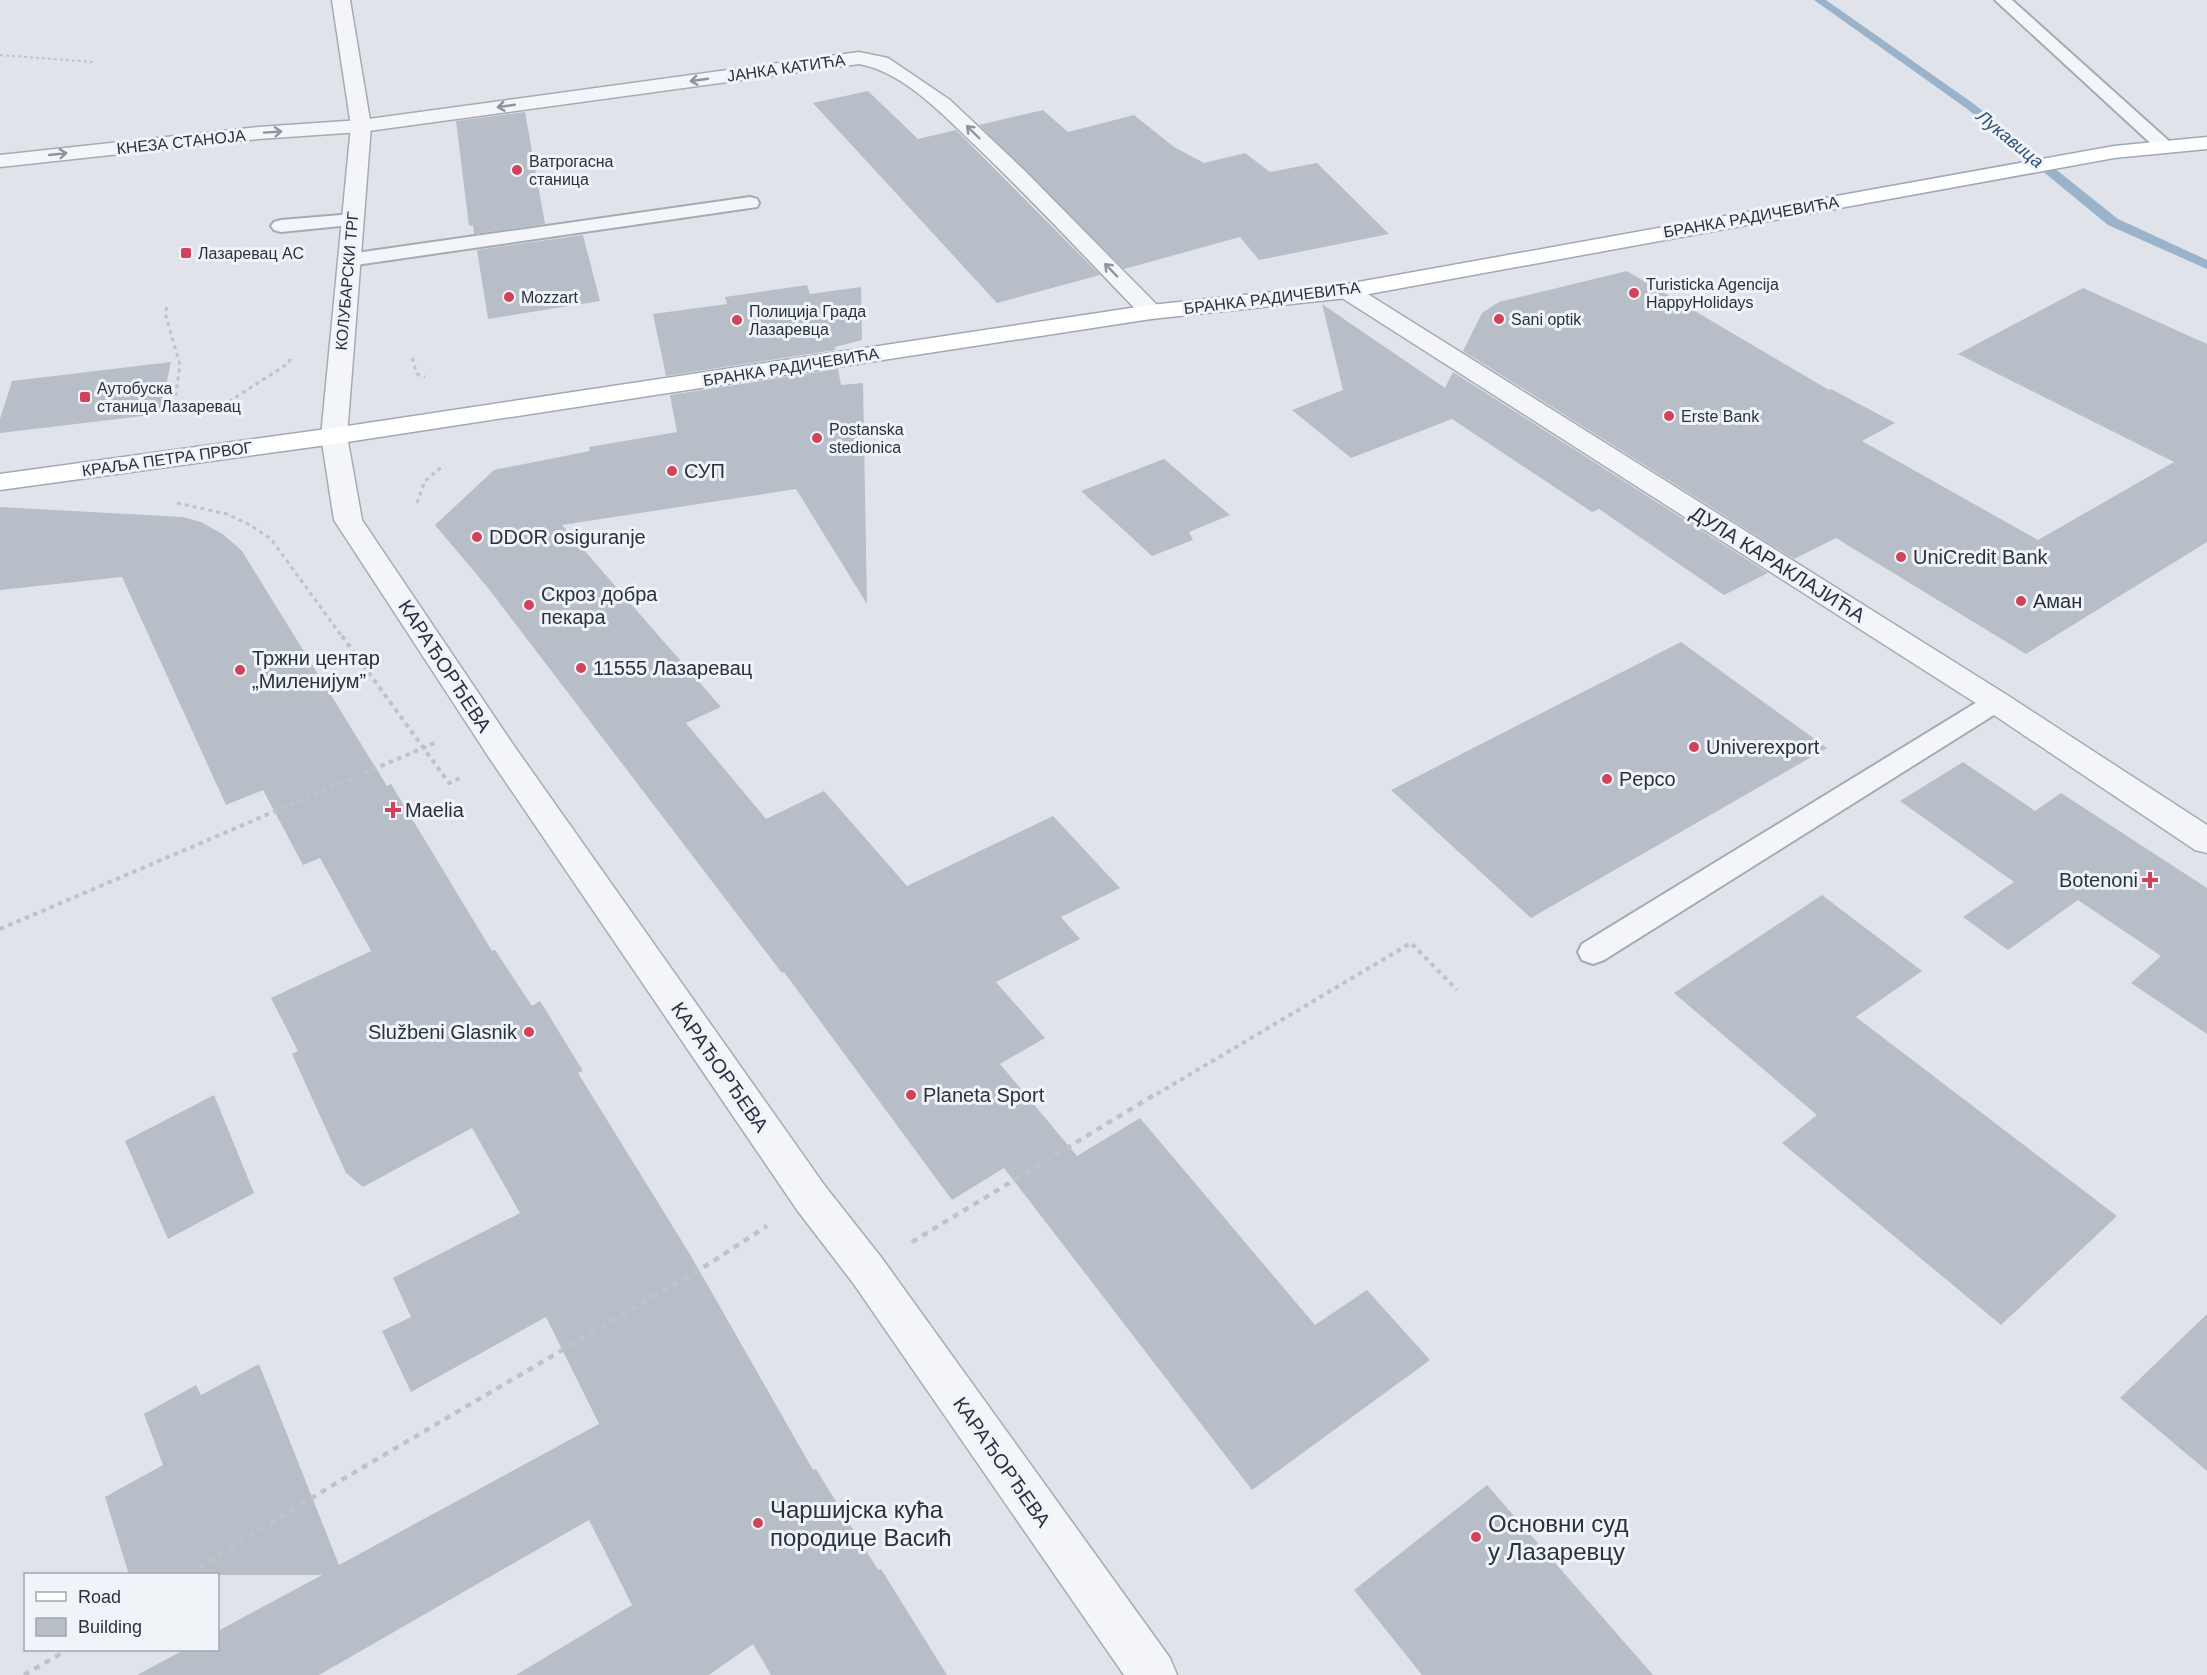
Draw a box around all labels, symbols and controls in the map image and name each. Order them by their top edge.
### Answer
street label: ЈАНКА КАТИЋА [726,51,846,85]
one-way arrow [690,74,709,85]
one-way arrow [496,101,516,112]
water label: Лукавица [1972,106,2047,172]
one-way arrow [966,125,981,139]
street label: КНЕЗА СТАНОЈА [116,127,247,157]
one-way arrow [263,127,283,138]
one-way arrow [48,149,68,160]
place label: Ватрогасна станица [529,153,614,188]
marker: Ватрогасна станица [510,163,524,177]
street label: БРАНКА РАДИЧЕВИЋА [1662,193,1840,241]
street label: КОЛУБАРСКИ ТРГ [332,211,362,351]
place label: Лазаревац АС [198,245,304,262]
marker: Лазаревац АС [179,246,193,260]
one-way arrow [1103,263,1118,278]
place label: Turisticka Agencija HappyHolidays [1646,276,1779,311]
street label: БРАНКА РАДИЧЕВИЋА [1183,279,1362,317]
marker: Turisticka Agencija HappyHolidays [1627,286,1641,300]
place label: Mozzart [521,289,578,306]
marker: Mozzart [502,290,516,304]
place label: Полиција Града Лазаревца [749,303,866,338]
place label: Sani optik [1511,311,1582,328]
marker: Sani optik [1492,312,1506,326]
marker: Полиција Града Лазаревца [730,313,744,327]
street label: БРАНКА РАДИЧЕВИЋА [702,345,880,389]
place label: Аутобуска станица Лазаревац [97,380,241,415]
marker: Аутобуска станица Лазаревац [78,390,92,404]
place label: Erste Bank [1681,408,1760,425]
marker: Erste Bank [1662,409,1676,423]
place label: Postanska stedionica [829,421,904,456]
marker: Postanska stedionica [810,431,824,445]
street label: КРАЉА ПЕТРА ПРВОГ [81,439,254,479]
place label: СУП [684,460,725,482]
marker: СУП [665,464,679,478]
street label: ДУЛА КАРАКЛАЈИЋА [1687,501,1870,627]
place label: DDOR osiguranje [489,526,646,548]
marker: DDOR osiguranje [470,530,484,544]
place label: UniCredit Bank [1913,546,2049,568]
marker: UniCredit Bank [1894,550,1908,564]
place label: Скроз добра пекара [541,583,658,628]
place label: Аман [2033,590,2082,612]
marker: Аман [2014,594,2028,608]
street label: КАРАЂОРЂЕВА [394,596,496,737]
marker: Скроз добра пекара [522,598,536,612]
place label: Тржни центар „Миленијум” [252,647,380,692]
place label: 11555 Лазаревац [593,657,752,679]
marker: 11555 Лазаревац [574,661,588,675]
marker: Тржни центар „Миленијум” [233,663,247,677]
place label: Univerexport [1706,736,1820,758]
marker: Univerexport [1687,740,1701,754]
place label: Pepco [1619,768,1676,790]
marker: Pepco [1600,772,1614,786]
place label: Maelia [405,799,465,821]
marker: Maelia [386,803,400,817]
place label: Botenoni [2059,869,2138,891]
marker: Botenoni [2143,873,2157,887]
street label: КАРАЂОРЂЕВА [667,998,773,1137]
place label: Službeni Glasnik [368,1021,518,1043]
marker: Službeni Glasnik [522,1025,536,1039]
place label: Planeta Sport [923,1084,1045,1106]
marker: Planeta Sport [904,1088,918,1102]
street label: КАРАЂОРЂЕВА [949,1393,1055,1532]
place label: Чаршијска кућа породице Васић [770,1496,952,1551]
place label: Основни суд у Лазаревцу [1488,1510,1629,1565]
marker: Чаршијска кућа породице Васић [751,1516,765,1530]
marker: Основни суд у Лазаревцу [1469,1530,1483,1544]
legend [24,1573,219,1651]
text: Road [78,1587,121,1607]
text: Building [78,1617,142,1637]

